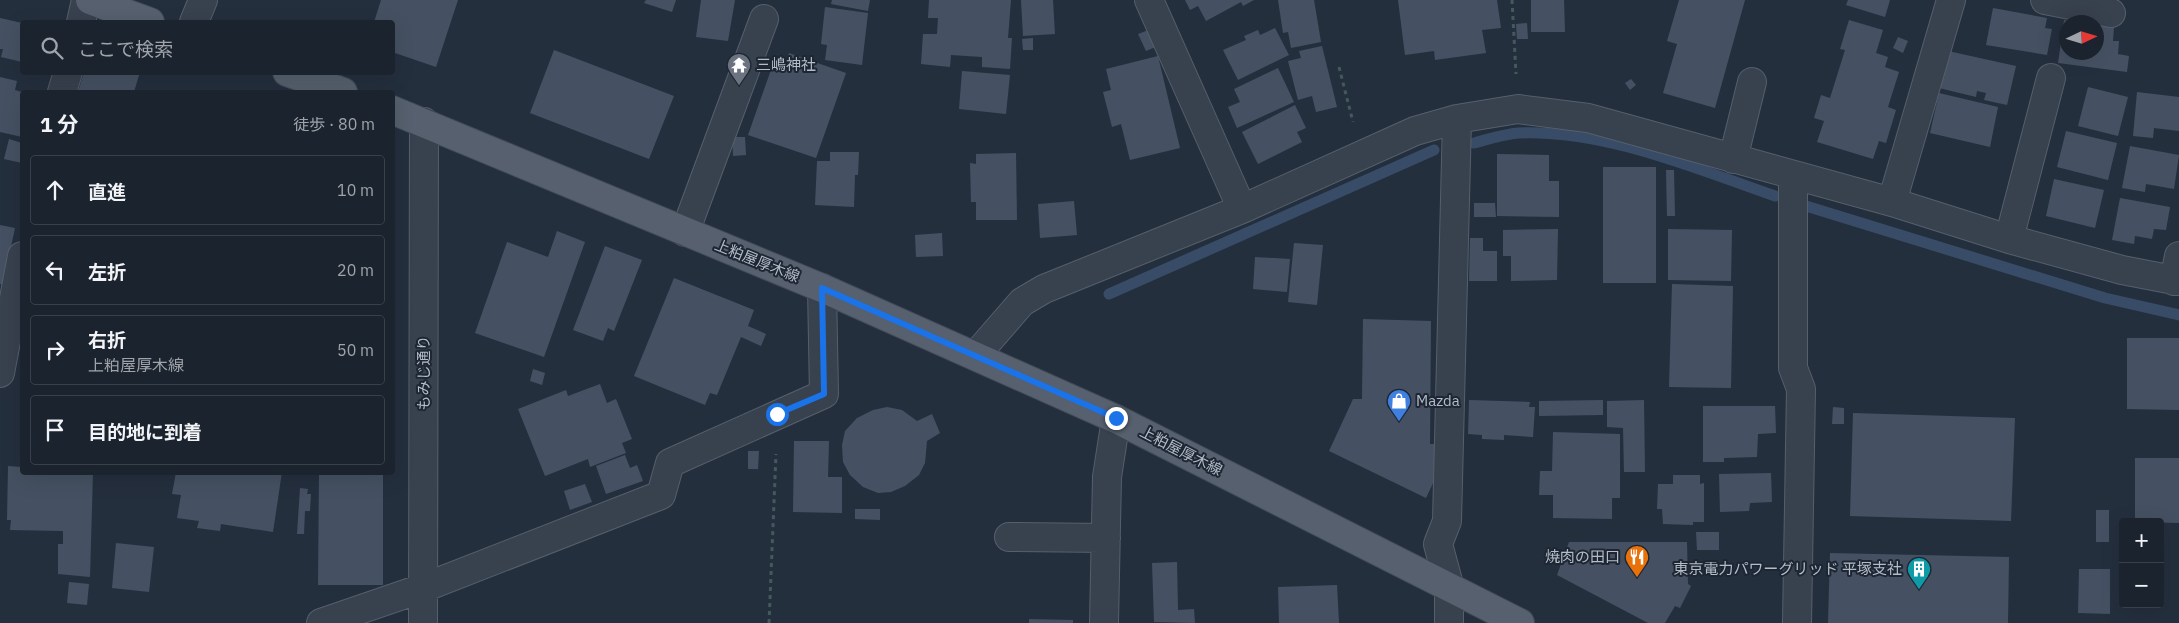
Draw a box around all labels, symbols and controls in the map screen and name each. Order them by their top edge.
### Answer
north arrow [2059,15,2104,60]
search box [20,20,395,75]
icon: search [38,34,66,62]
text: ここで検索 [78,37,173,61]
temple icon: 三嶋神社 [726,52,752,86]
place label: 三嶋神社 [756,55,816,74]
text: 1 分 [40,110,79,138]
text: 徒歩 · 80 m [293,114,375,134]
icon: ahead [41,176,69,204]
text: 直進 [88,180,126,204]
text: 10 m [337,180,374,200]
street label: 上粕屋厚木線 [712,235,802,286]
icon: left [41,256,69,284]
text: 左折 [88,260,126,284]
text: 20 m [337,260,374,280]
text: 右折 [88,328,126,352]
street label: もみじ通り [414,335,433,411]
icon: right [41,336,69,364]
text: 50 m [337,340,374,360]
text: 上粕屋厚木線 [88,355,184,375]
shop icon: Mazda [1386,388,1412,422]
place label: Mazda [1416,391,1460,410]
route start [766,403,789,426]
route end [1105,407,1128,430]
icon: arrive [41,416,69,444]
text: 目的地に到着 [88,420,202,444]
street label: 上粕屋厚木線 [1137,422,1226,479]
map controls [2119,518,2164,608]
button: + [2119,518,2164,563]
restaurant icon: 焼肉の田口 [1624,544,1650,578]
place label: 焼肉の田口 [1545,547,1620,566]
building icon: 東京電力パワーグリッド 平塚支社 [1906,556,1932,590]
place label: 東京電力パワーグリッド 平塚支社 [1673,559,1902,578]
button: − [2119,563,2164,608]

